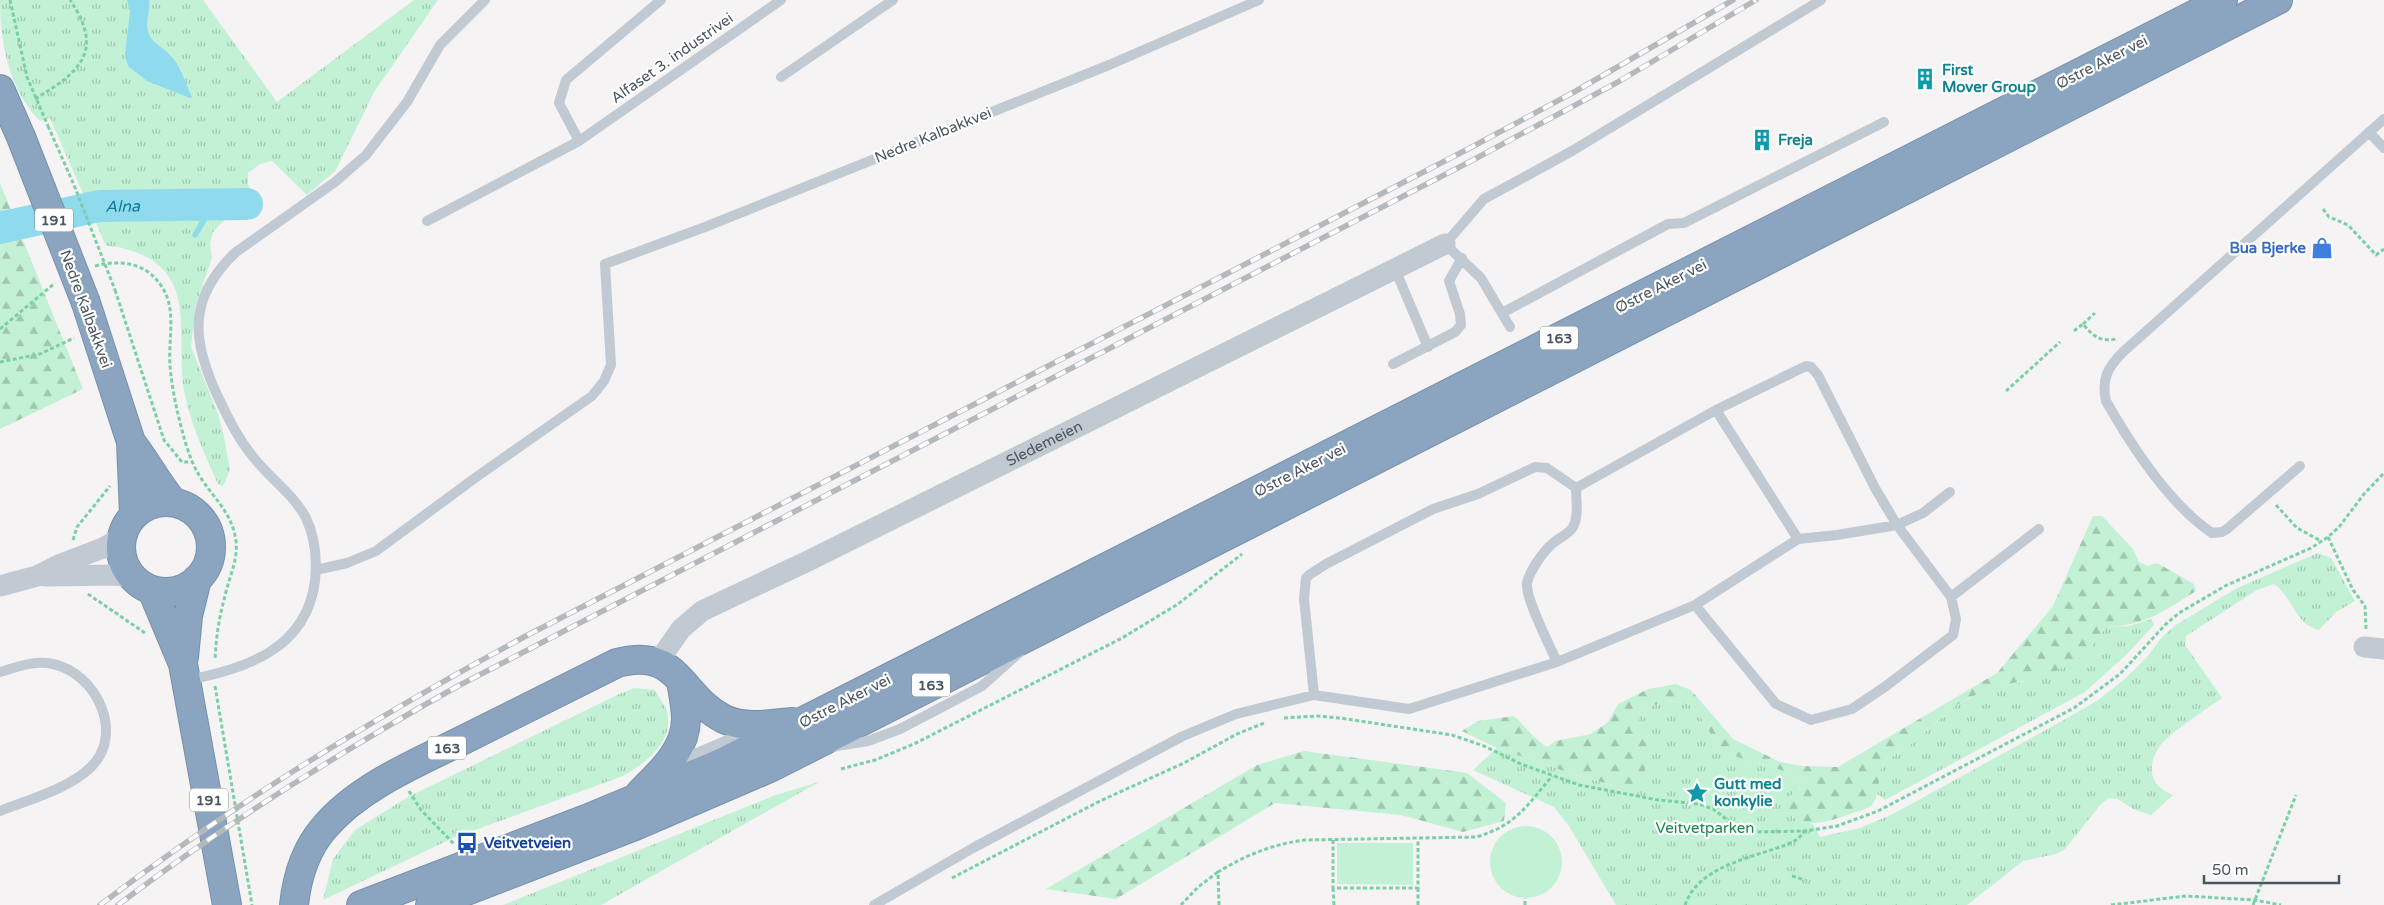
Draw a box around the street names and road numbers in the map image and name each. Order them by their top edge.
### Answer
street label: Alfaset 3. industrivei [607,9,737,107]
street label: Østre Aker vei [2053,31,2151,93]
street label: Nedre Kalbakkvei [872,103,994,167]
road number: 191 [35,208,73,232]
street label: Nedre Kalbakkvei [56,248,116,370]
street label: Østre Aker vei [1612,255,1710,317]
road number: 163 [1540,326,1578,349]
street label: Sledemeien [1003,417,1085,470]
street label: Østre Aker vei [1251,439,1349,501]
street label: Østre Aker vei [796,670,894,732]
road number: 163 [912,674,950,696]
road number: 163 [428,736,466,760]
road number: 191 [190,788,228,812]

